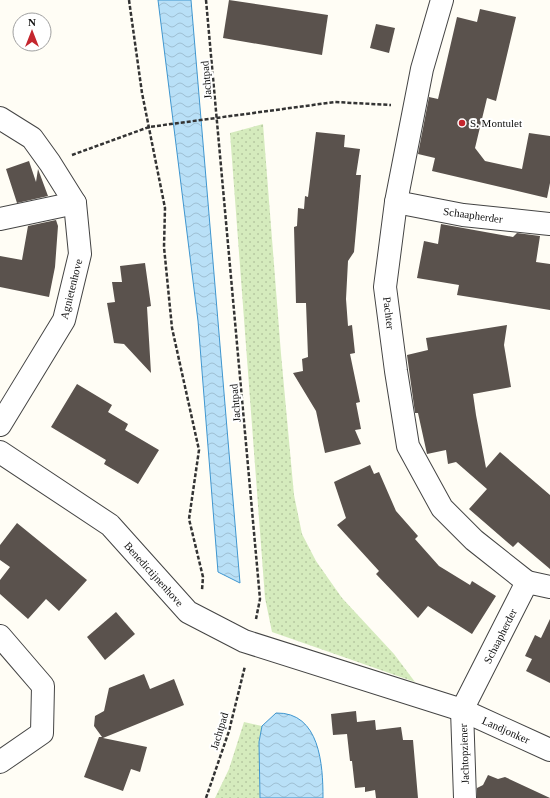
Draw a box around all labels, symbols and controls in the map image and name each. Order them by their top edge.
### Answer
north arrow [12,12,52,52]
text: N [28,16,36,28]
street label: Jachtpad [198,60,214,100]
place label: S. Montulet [470,117,522,129]
marker: S. Montulet [457,118,467,128]
street label: Schaapherder [443,205,504,225]
street label: Agnietenhove [58,257,84,320]
street label: Pachter [381,296,397,330]
street label: Jachtpad [227,383,243,423]
street label: Benedictijnenhove [122,539,186,609]
street label: Schaapherder [481,606,519,665]
street label: Jachtpad [208,710,231,751]
street label: Landjonker [480,714,532,746]
street label: Jachtopziener [457,723,471,784]

